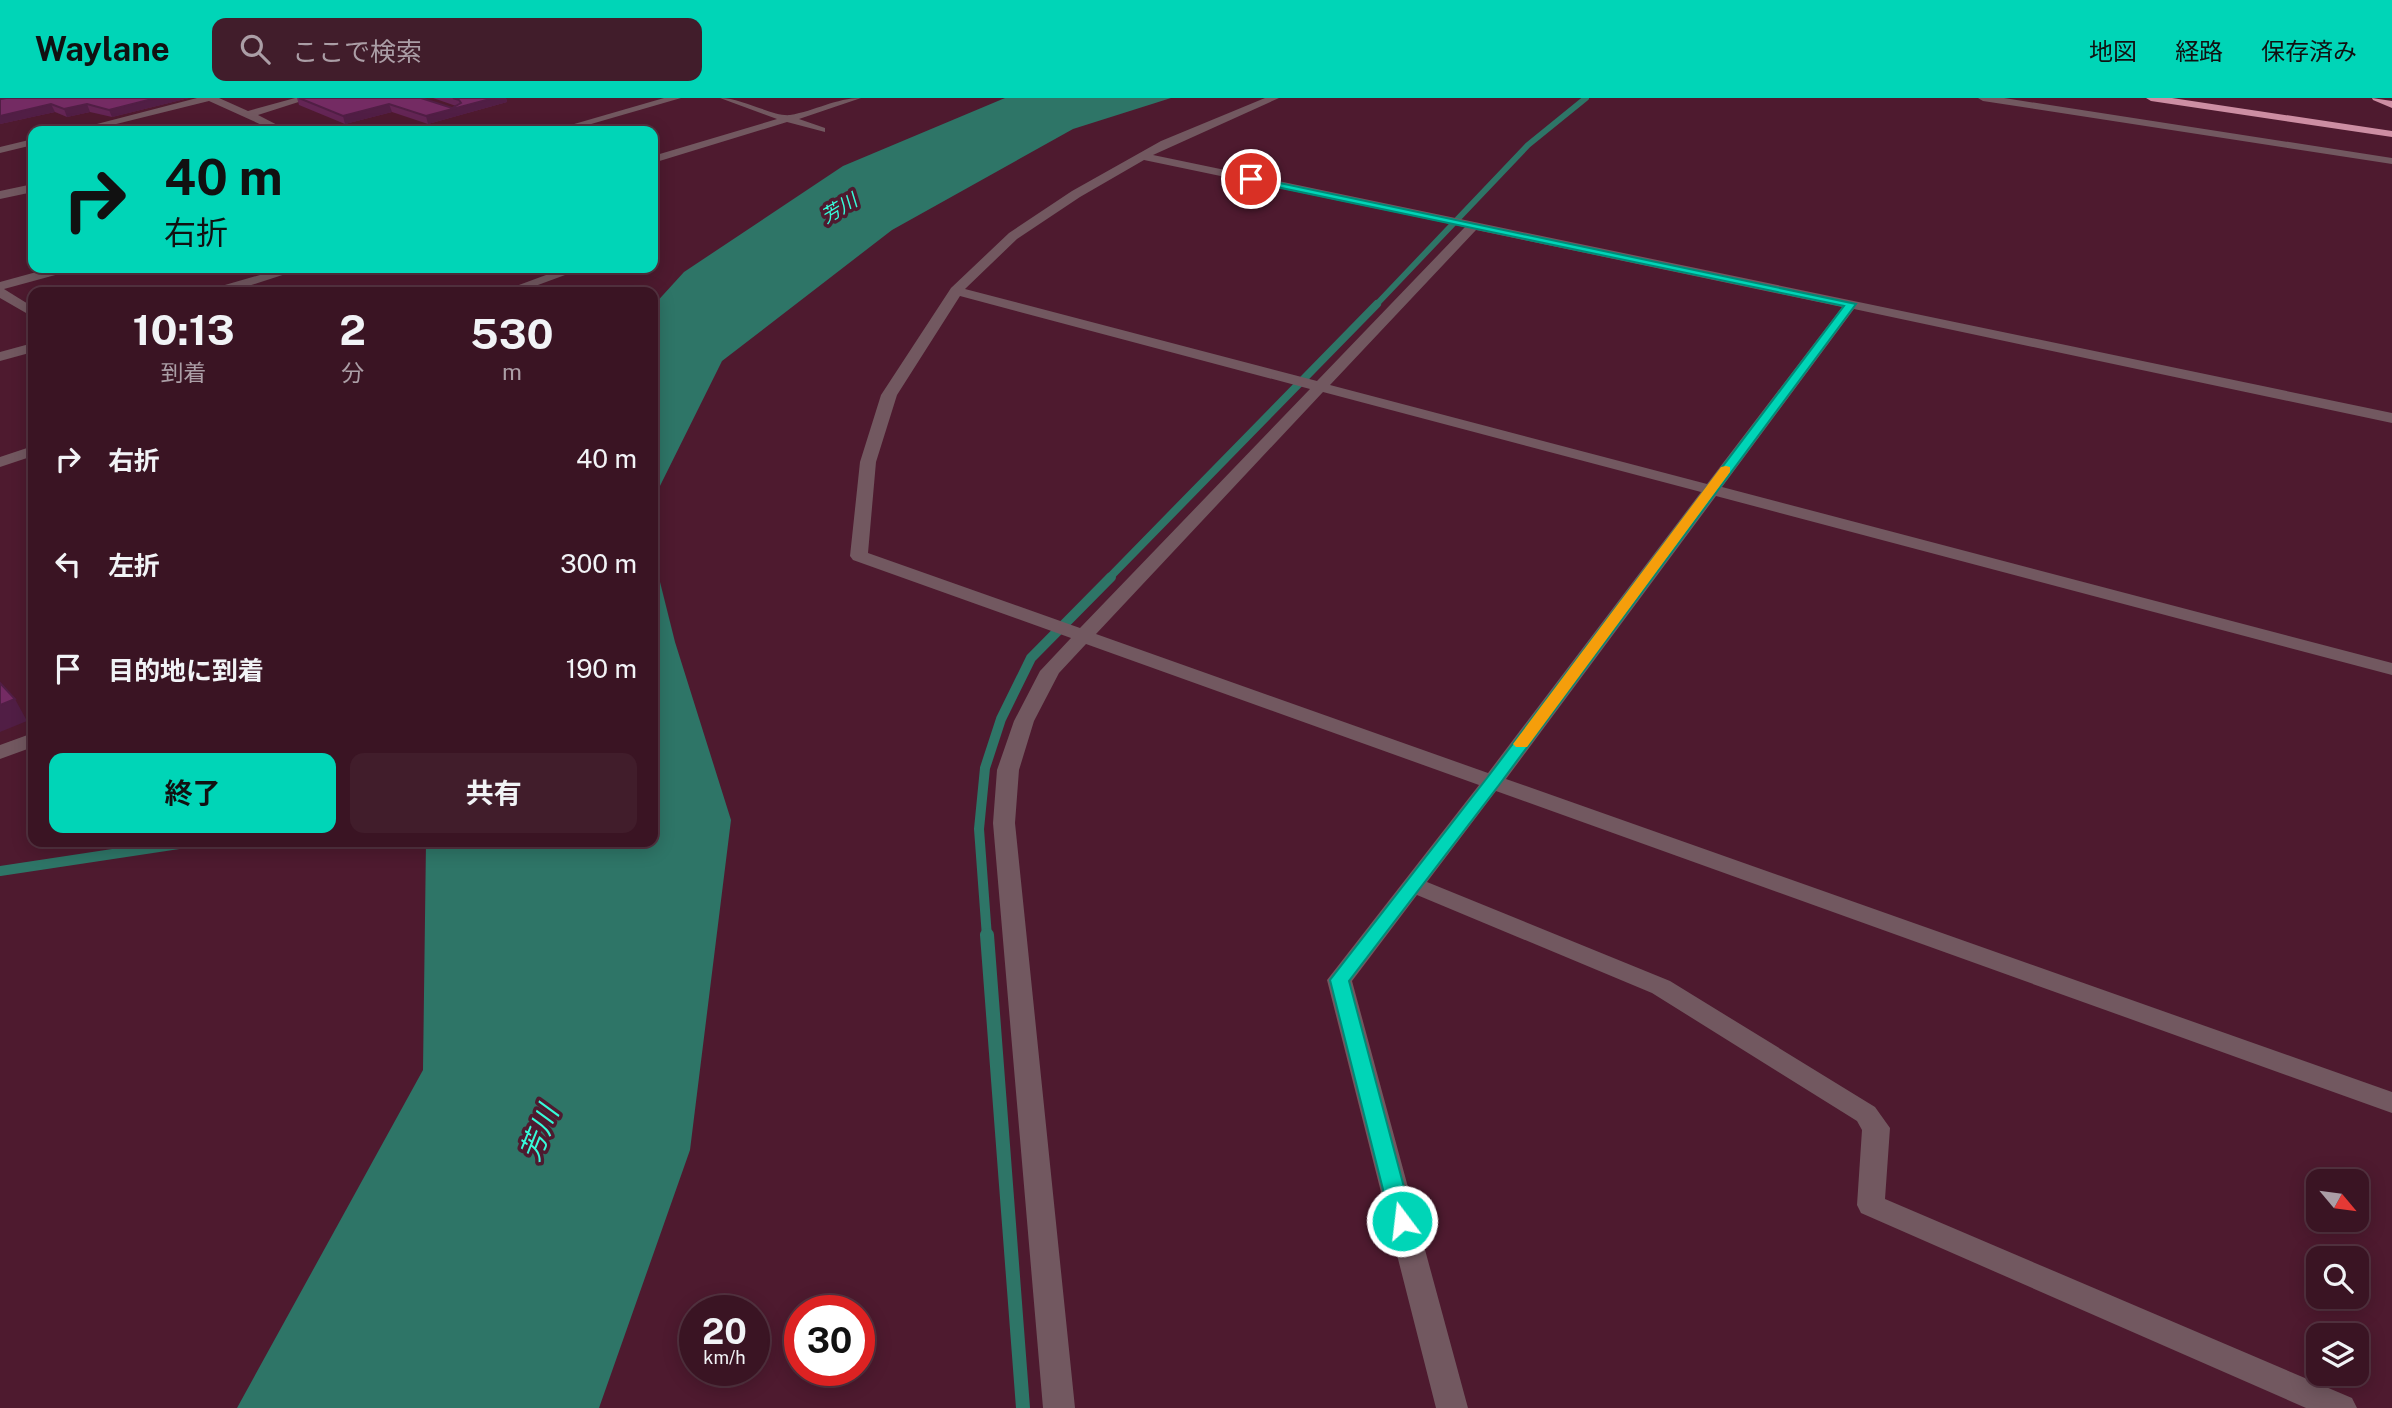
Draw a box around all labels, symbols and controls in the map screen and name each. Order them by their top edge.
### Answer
search box [212,18,702,81]
text: Waylane [35,30,170,68]
icon: search [236,30,274,68]
text: ここで検索 [292,36,422,67]
text: 地図 [2089,37,2137,65]
text: 経路 [2175,37,2223,65]
text: 保存済み [2261,37,2357,65]
text: 40 m [164,148,283,206]
pin [1221,149,1281,209]
icon: right [49,154,140,245]
icon: arrive [1232,160,1270,198]
water label: 芳川 [817,188,863,227]
text: 右折 [164,214,228,251]
text: 10:13 [132,305,235,354]
text: 2 [339,305,366,354]
text: 530 [470,309,554,358]
text: m [502,358,522,385]
text: 到着 [161,359,207,386]
text: 分 [341,359,364,386]
icon: right [49,440,87,478]
text: 40 m [576,443,637,474]
text: 右折 [108,445,160,476]
icon: left [49,545,87,583]
text: 300 m [560,548,637,579]
text: 左折 [108,550,160,581]
icon: arrive [49,650,87,688]
text: 190 m [566,653,637,684]
text: 目的地に到着 [108,655,264,686]
button: 終了 [49,753,336,833]
button: 共有 [350,753,637,833]
water label: 芳川 [513,1098,565,1165]
north arrow [2306,1169,2370,1232]
map controls [2306,1169,2369,1386]
position arrow [1365,1184,1439,1258]
button: search [2306,1246,2369,1309]
speed limit sign: 30 [784,1295,875,1386]
text: 20 [702,1311,747,1352]
button: layers [2306,1323,2369,1386]
text: km/h [703,1347,746,1368]

